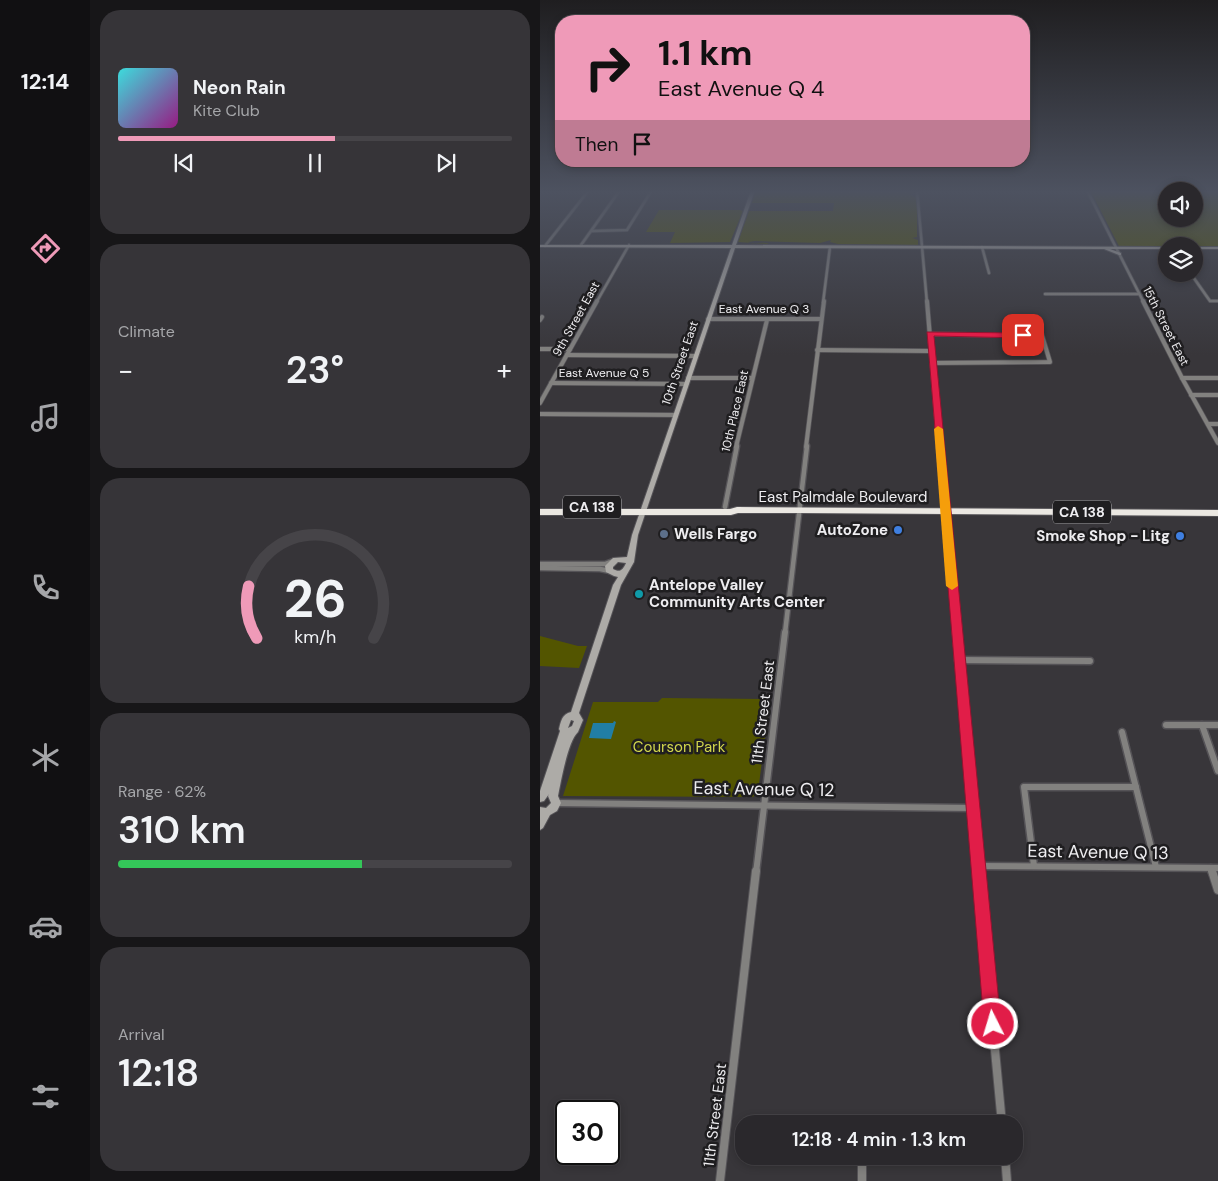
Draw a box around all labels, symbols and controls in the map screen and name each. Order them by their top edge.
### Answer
text: 1.1 km [658,30,753,76]
icon: right [575,35,640,100]
text: 12:14 [21,67,69,96]
text: East Avenue Q 4 [658,74,824,103]
text: Neon Rain [193,75,286,100]
text: Kite Club [193,100,260,121]
icon: arrive [628,130,656,158]
text: Then [575,132,618,157]
icon: previous [170,149,198,177]
icon: pause [301,149,329,177]
icon: next [432,149,460,177]
map controls [1158,182,1203,282]
button: sound [1158,182,1203,227]
icon: directions [28,231,63,266]
button: layers [1158,237,1203,282]
street label: 9th Street East [549,278,603,359]
street label: 15th Street East [1139,284,1193,369]
street label: East Avenue Q 3 [719,301,809,317]
pin [1002,314,1044,356]
street label: 10th Street East [658,319,702,407]
text: Climate [118,321,175,342]
icon: arrive [1009,321,1037,349]
text: 23° [286,345,344,395]
text: − [118,352,133,389]
text: + [497,352,512,389]
street label: East Avenue Q 5 [559,365,649,381]
street label: 10th Place East [718,368,752,454]
icon: music [28,400,63,435]
street label: East Palmdale Boulevard [759,487,927,507]
road number: CA 138 [563,496,621,518]
road number: CA 138 [1053,501,1111,524]
place label: AutoZone [817,520,888,540]
place label: Wells Fargo [674,524,757,544]
marker: AutoZone [892,524,904,536]
place label: Smoke Shop - Litg [1036,526,1170,546]
marker: Wells Fargo [658,528,670,540]
marker: Smoke Shop - Litg [1174,530,1186,542]
text: 26 [284,565,346,633]
icon: phone [28,570,63,605]
place label: Antelope Valley Community Arts Center [649,575,825,612]
marker: Antelope Valley Community Arts Center [633,588,645,600]
text: km/h [294,625,336,649]
street label: 11th Street East [747,659,779,765]
park label: Courson Park [633,737,726,757]
icon: climate [28,740,63,775]
street label: East Avenue Q 12 [693,776,835,802]
text: Range · 62% [118,781,206,802]
text: 310 km [118,805,246,855]
street label: East Avenue Q 13 [1027,839,1169,865]
icon: car [28,909,63,944]
position arrow [966,997,1018,1049]
text: Arrival [118,1024,165,1045]
text: 12:18 [118,1048,199,1098]
street label: 11th Street East [699,1062,731,1168]
icon: filters [28,1079,63,1114]
speed limit sign: 30 [555,1100,620,1165]
text: 12:18 · 4 min · 1.3 km [792,1127,966,1152]

